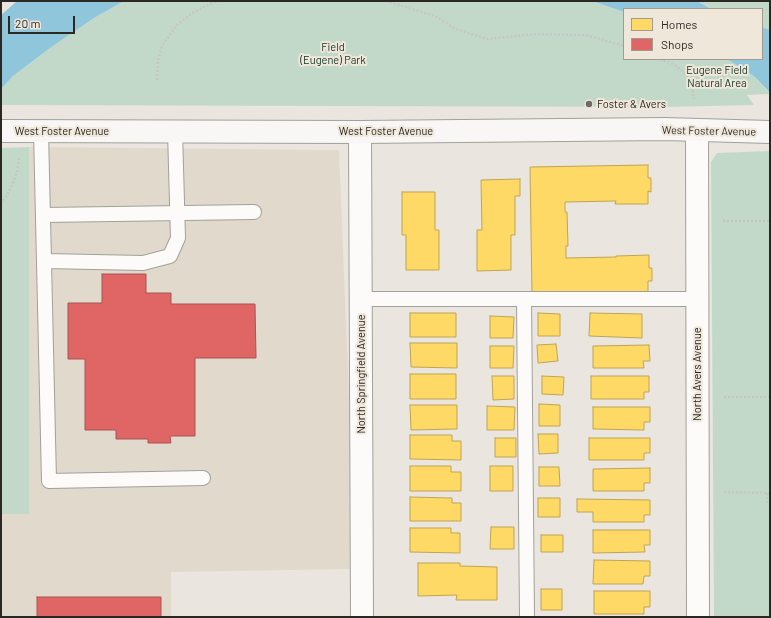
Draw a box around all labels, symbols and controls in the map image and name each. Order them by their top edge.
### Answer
scale bar [10,8,77,34]
legend [623,8,763,60]
text: 20 m [15,16,41,30]
text: Homes [661,17,697,31]
text: Shops [661,37,693,51]
park label: Field (Eugene) Park [300,40,366,66]
park label: Eugene Field Natural Area [686,63,748,89]
place label: Foster & Avers [597,97,666,111]
marker: Foster & Avers [584,99,594,109]
street label: West Foster Avenue [15,124,109,138]
street label: West Foster Avenue [339,124,433,138]
street label: West Foster Avenue [662,124,756,138]
street label: North Springfield Avenue [354,314,368,434]
street label: North Avers Avenue [690,327,704,421]

